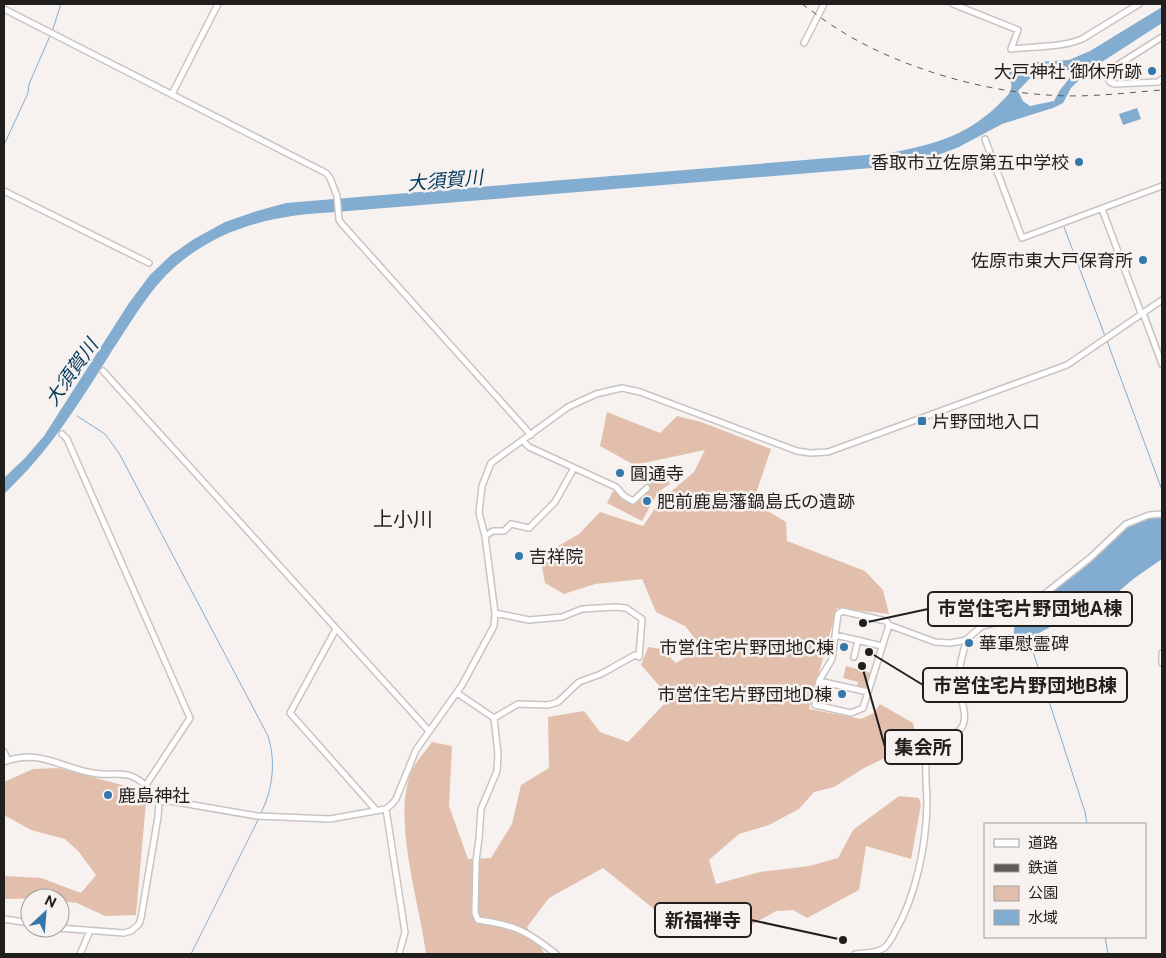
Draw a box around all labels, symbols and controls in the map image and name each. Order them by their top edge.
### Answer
place label: 大戸神社 御休所跡 [994,61,1142,82]
marker: 大戸神社 御休所跡 [1146,65,1158,77]
place label: 香取市立佐原第五中学校 [871,152,1069,173]
marker: 香取市立佐原第五中学校 [1073,156,1085,168]
water label: 大須賀川 [406,166,486,194]
place label: 佐原市東大戸保育所 [971,250,1133,271]
marker: 佐原市東大戸保育所 [1137,254,1149,266]
water label: 大須賀川 [40,333,103,409]
place label: 片野団地入口 [932,411,1040,432]
marker: 片野団地入口 [916,415,928,427]
place label: 圓通寺 [630,463,684,484]
marker: 圓通寺 [614,467,626,479]
place label: 肥前鹿島藩鍋島氏の遺跡 [657,491,855,512]
marker: 肥前鹿島藩鍋島氏の遺跡 [641,495,653,507]
district label: 上小川 [373,507,433,531]
place label: 吉祥院 [529,546,583,567]
marker: 吉祥院 [513,550,525,562]
callout: 市営住宅片野団地A棟 [928,592,1132,626]
text: 市営住宅片野団地A棟 [938,597,1122,619]
place label: 華軍慰霊碑 [979,633,1069,654]
place label: 市営住宅片野団地C棟 [660,637,834,658]
marker: 華軍慰霊碑 [963,637,975,649]
marker: 市営住宅片野団地C棟 [838,641,850,653]
callout: 市営住宅片野団地B棟 [923,668,1127,702]
text: 市営住宅片野団地B棟 [933,674,1117,696]
place label: 市営住宅片野団地D棟 [658,684,832,705]
marker: 市営住宅片野団地D棟 [836,688,848,700]
callout: 集会所 [885,730,962,764]
text: 集会所 [894,736,952,758]
place label: 鹿島神社 [118,785,190,806]
marker: 鹿島神社 [102,789,114,801]
legend [984,823,1146,938]
text: 道路 [1028,834,1058,851]
text: 鉄道 [1028,859,1058,876]
text: 公園 [1028,884,1058,901]
north arrow [20,888,70,938]
text: N [42,892,59,911]
callout: 新福禅寺 [655,903,751,937]
text: 新福禅寺 [665,909,741,931]
text: 水域 [1028,909,1058,926]

